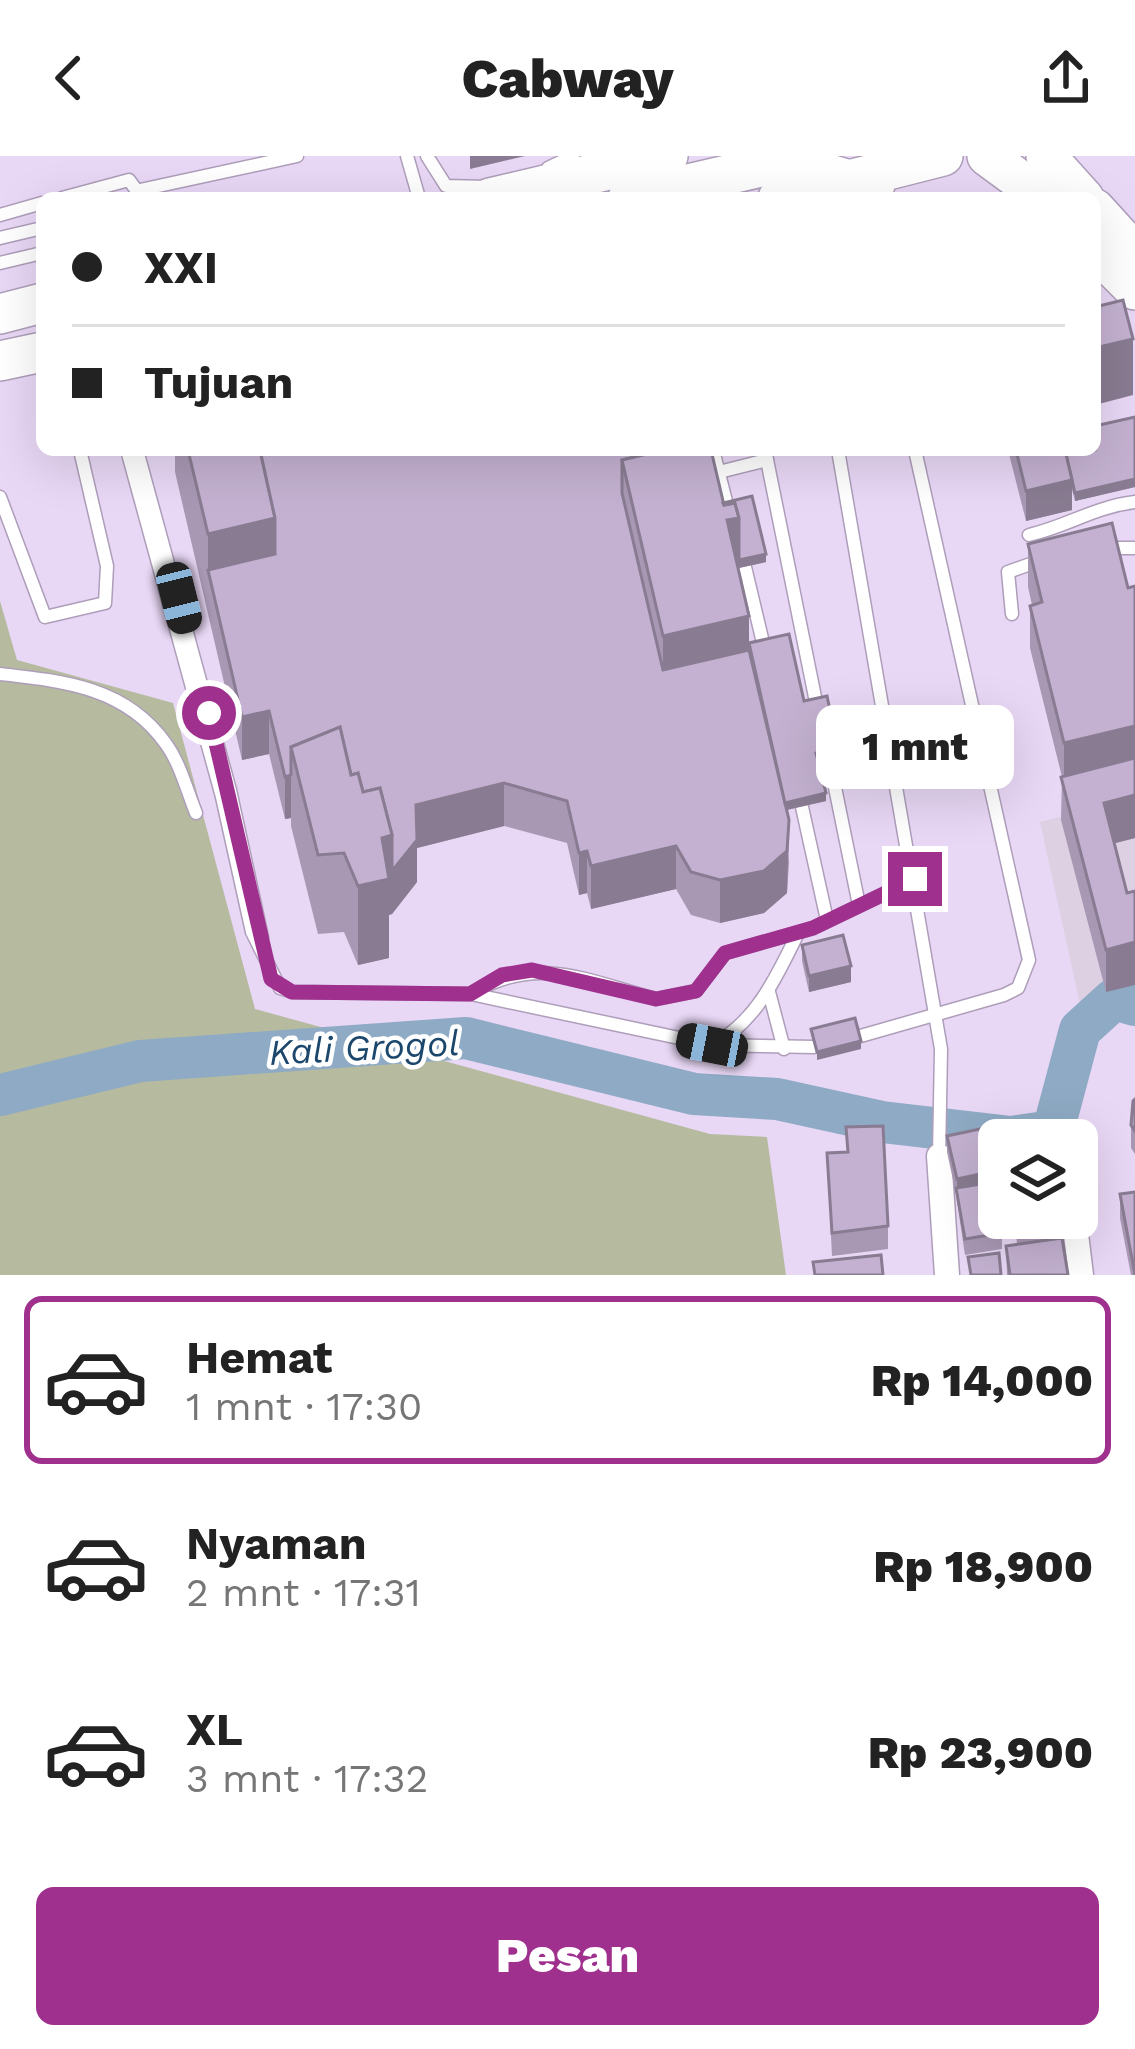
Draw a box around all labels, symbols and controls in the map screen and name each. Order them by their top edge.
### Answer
icon: back [36,45,102,111]
icon: share [1033,45,1099,111]
text: Cabway [462,47,673,110]
text: XXI [144,241,218,294]
text: Tujuan [144,356,293,409]
car [153,559,205,637]
route start [182,686,236,740]
callout: 1 mnt [816,705,1014,789]
text: 1 mnt [862,724,968,769]
route end [888,852,942,906]
car [673,1020,751,1070]
water label: Kali Grogol [268,1022,460,1074]
map controls [978,1119,1098,1239]
button: layers [978,1119,1098,1239]
icon: car [42,1326,150,1434]
text: Hemat [186,1331,332,1384]
text: Rp 14,000 [871,1354,1093,1407]
text: 1 mnt · 17:30 [186,1384,422,1429]
icon: car [42,1512,150,1620]
text: Nyaman [186,1517,367,1570]
text: Rp 18,900 [873,1540,1093,1593]
text: 2 mnt · 17:31 [186,1570,421,1615]
icon: car [42,1698,150,1806]
text: XL [186,1703,243,1756]
text: Rp 23,900 [868,1726,1093,1779]
text: 3 mnt · 17:32 [186,1756,428,1801]
button: Pesan [36,1887,1099,2025]

